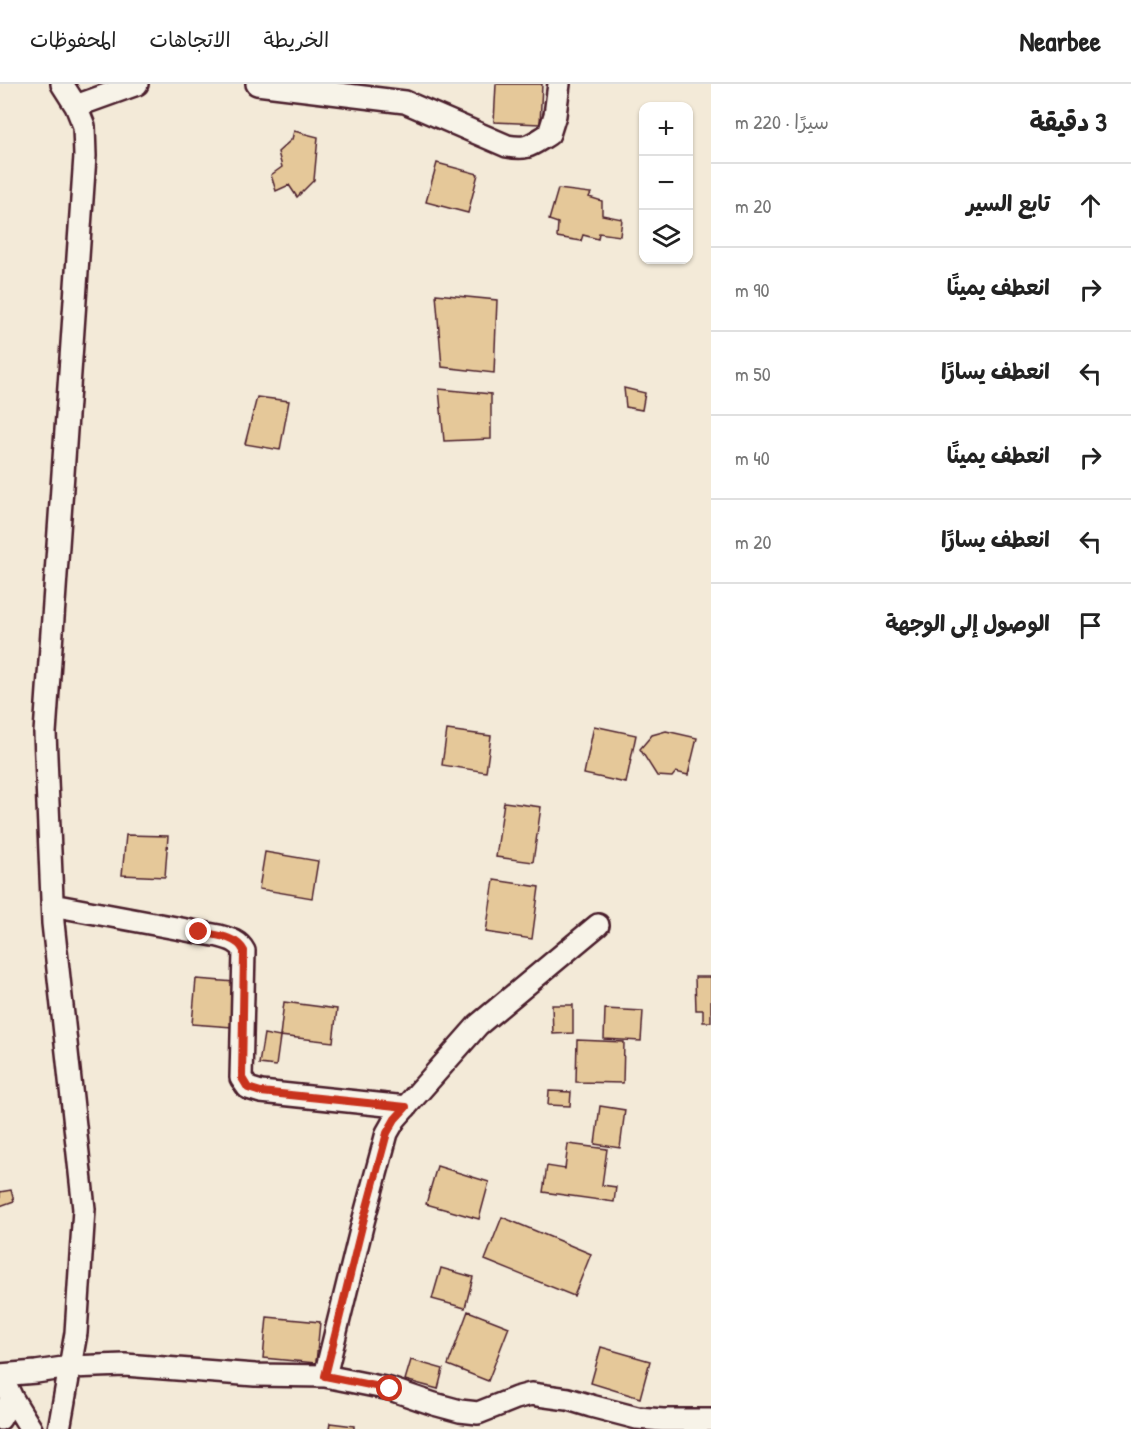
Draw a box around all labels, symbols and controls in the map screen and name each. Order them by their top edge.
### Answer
text: Nearbee [1019,22,1101,60]
text: المحفوظات [30,25,116,54]
text: الاتجاهات [149,25,231,54]
text: الخريطة [264,25,329,54]
map controls [639,102,693,264]
button: + [639,102,693,156]
text: 3 دقيقة [1029,104,1107,139]
text: سيرًا · 220 m [735,108,829,135]
button: − [639,156,693,210]
text: تابع السير [967,188,1050,218]
icon: ahead [1074,189,1107,222]
text: 20 m [735,192,772,219]
button: layers [639,210,693,264]
text: انعطف يمينًا [947,272,1050,302]
icon: right [1074,273,1107,306]
text: 90 m [735,276,770,303]
text: انعطف يسارًا [941,356,1050,386]
icon: left [1074,357,1107,390]
text: 50 m [735,360,771,387]
text: انعطف يمينًا [947,440,1050,470]
icon: right [1074,441,1107,474]
text: 40 m [735,444,770,471]
text: انعطف يسارًا [941,524,1050,554]
icon: left [1074,525,1107,558]
text: 20 m [735,528,772,555]
text: الوصول إلى الوجهة [885,608,1050,638]
icon: arrive [1074,609,1107,642]
route end [185,918,211,944]
route start [376,1375,402,1401]

